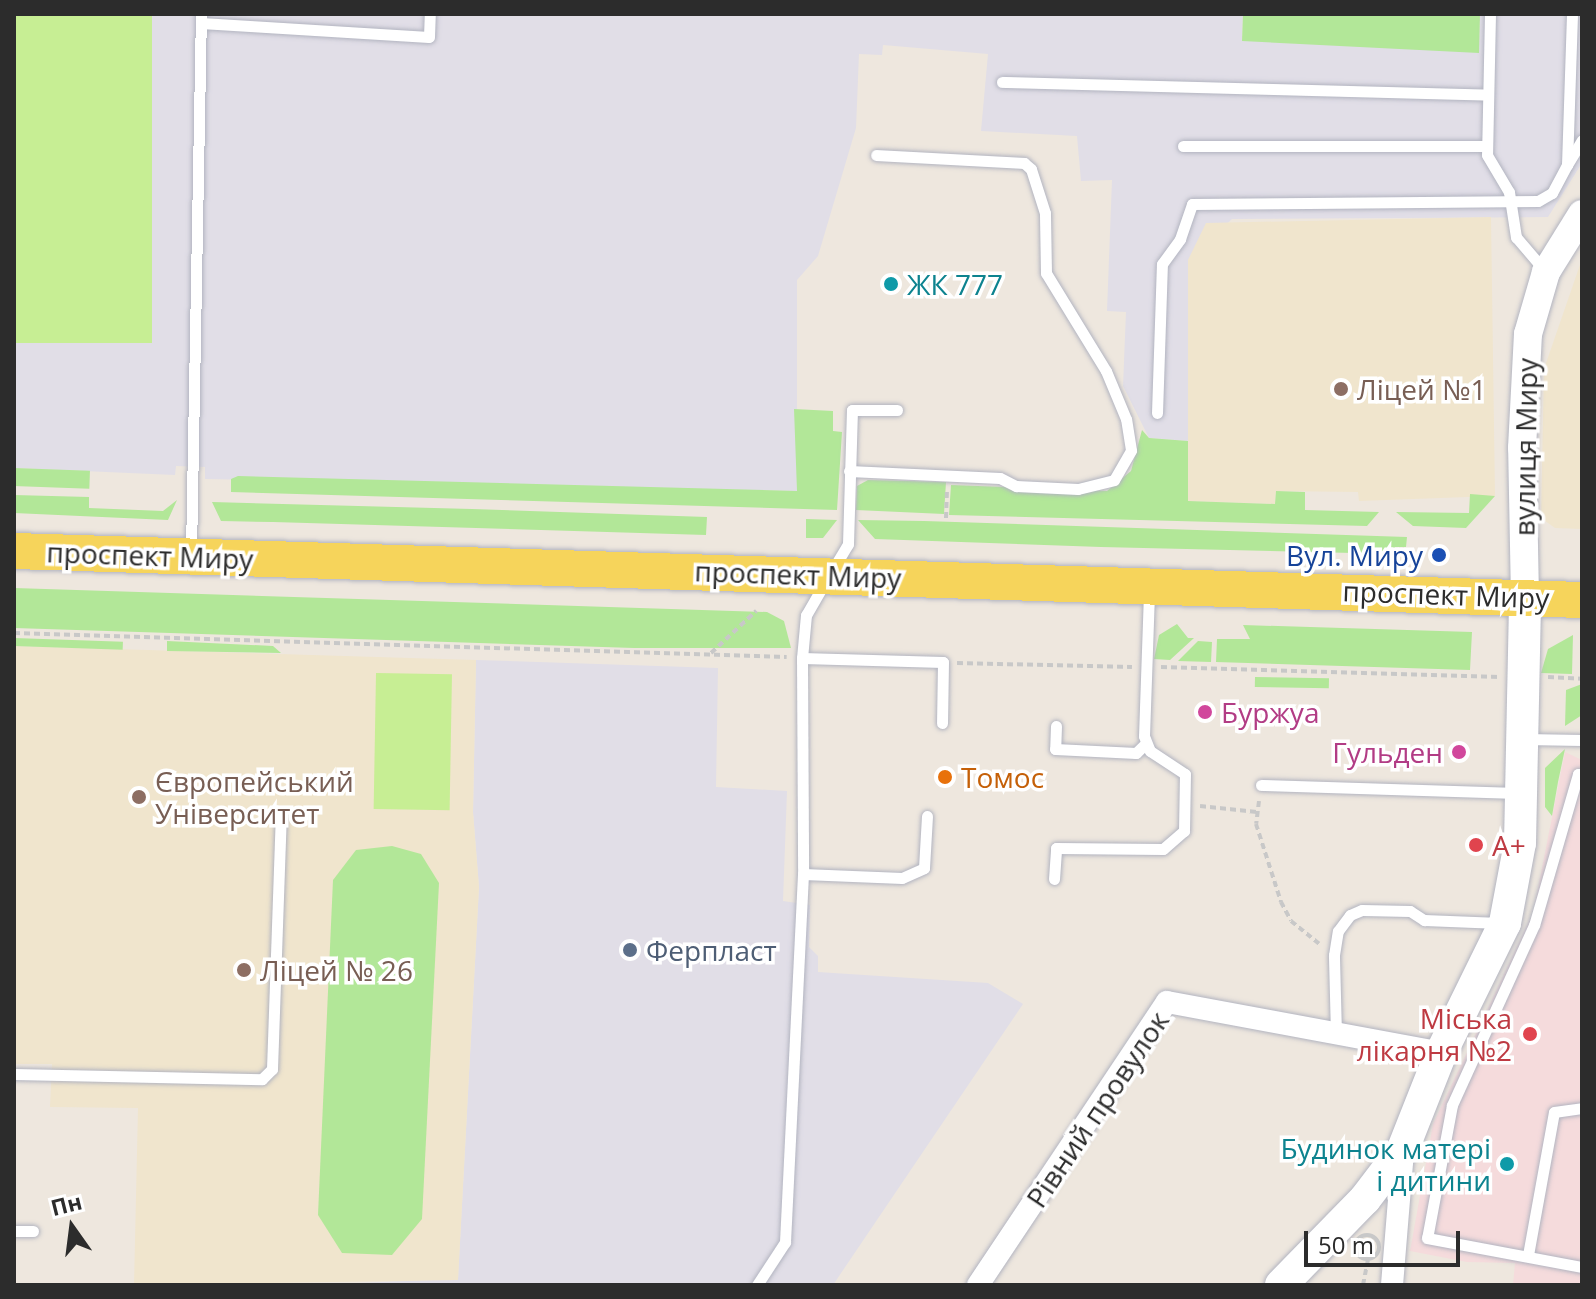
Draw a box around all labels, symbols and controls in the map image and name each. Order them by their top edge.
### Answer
place label: ЖК 777 [907,267,1003,301]
marker: ЖК 777 [882,275,900,293]
street label: вулиця Миру [1507,358,1543,536]
place label: Ліцей №1 [1357,372,1487,406]
marker: Ліцей №1 [1332,380,1350,398]
street label: проспект Миру [46,535,254,575]
place label: Вул. Миру [1286,538,1423,572]
marker: Вул. Миру [1430,546,1448,564]
street label: проспект Миру [694,554,902,594]
street label: проспект Миру [1342,574,1550,614]
place label: Буржуа [1221,695,1319,729]
marker: Буржуа [1196,703,1214,721]
place label: Гульден [1332,735,1443,769]
marker: Гульден [1450,743,1468,761]
place label: Томос [961,760,1044,794]
place label: Європейський Університет [155,764,354,830]
marker: Томос [936,768,954,786]
marker: Європейський Університет [130,788,148,806]
place label: A+ [1492,828,1526,862]
marker: A+ [1467,836,1485,854]
place label: Ферпласт [646,933,777,967]
marker: Ферпласт [621,941,639,959]
place label: Ліцей № 26 [260,953,413,987]
marker: Ліцей № 26 [235,961,253,979]
place label: Міська лікарня №2 [1357,1001,1512,1067]
street label: Рівний провулок [1019,1005,1175,1213]
marker: Міська лікарня №2 [1519,1023,1541,1045]
place label: Будинок матері і дитини [1280,1131,1491,1197]
marker: Будинок матері і дитини [1498,1155,1516,1173]
text: Пн [48,1185,85,1222]
north arrow [32,1187,112,1267]
scale bar [1308,1215,1464,1265]
text: 50 m [1318,1228,1374,1261]

